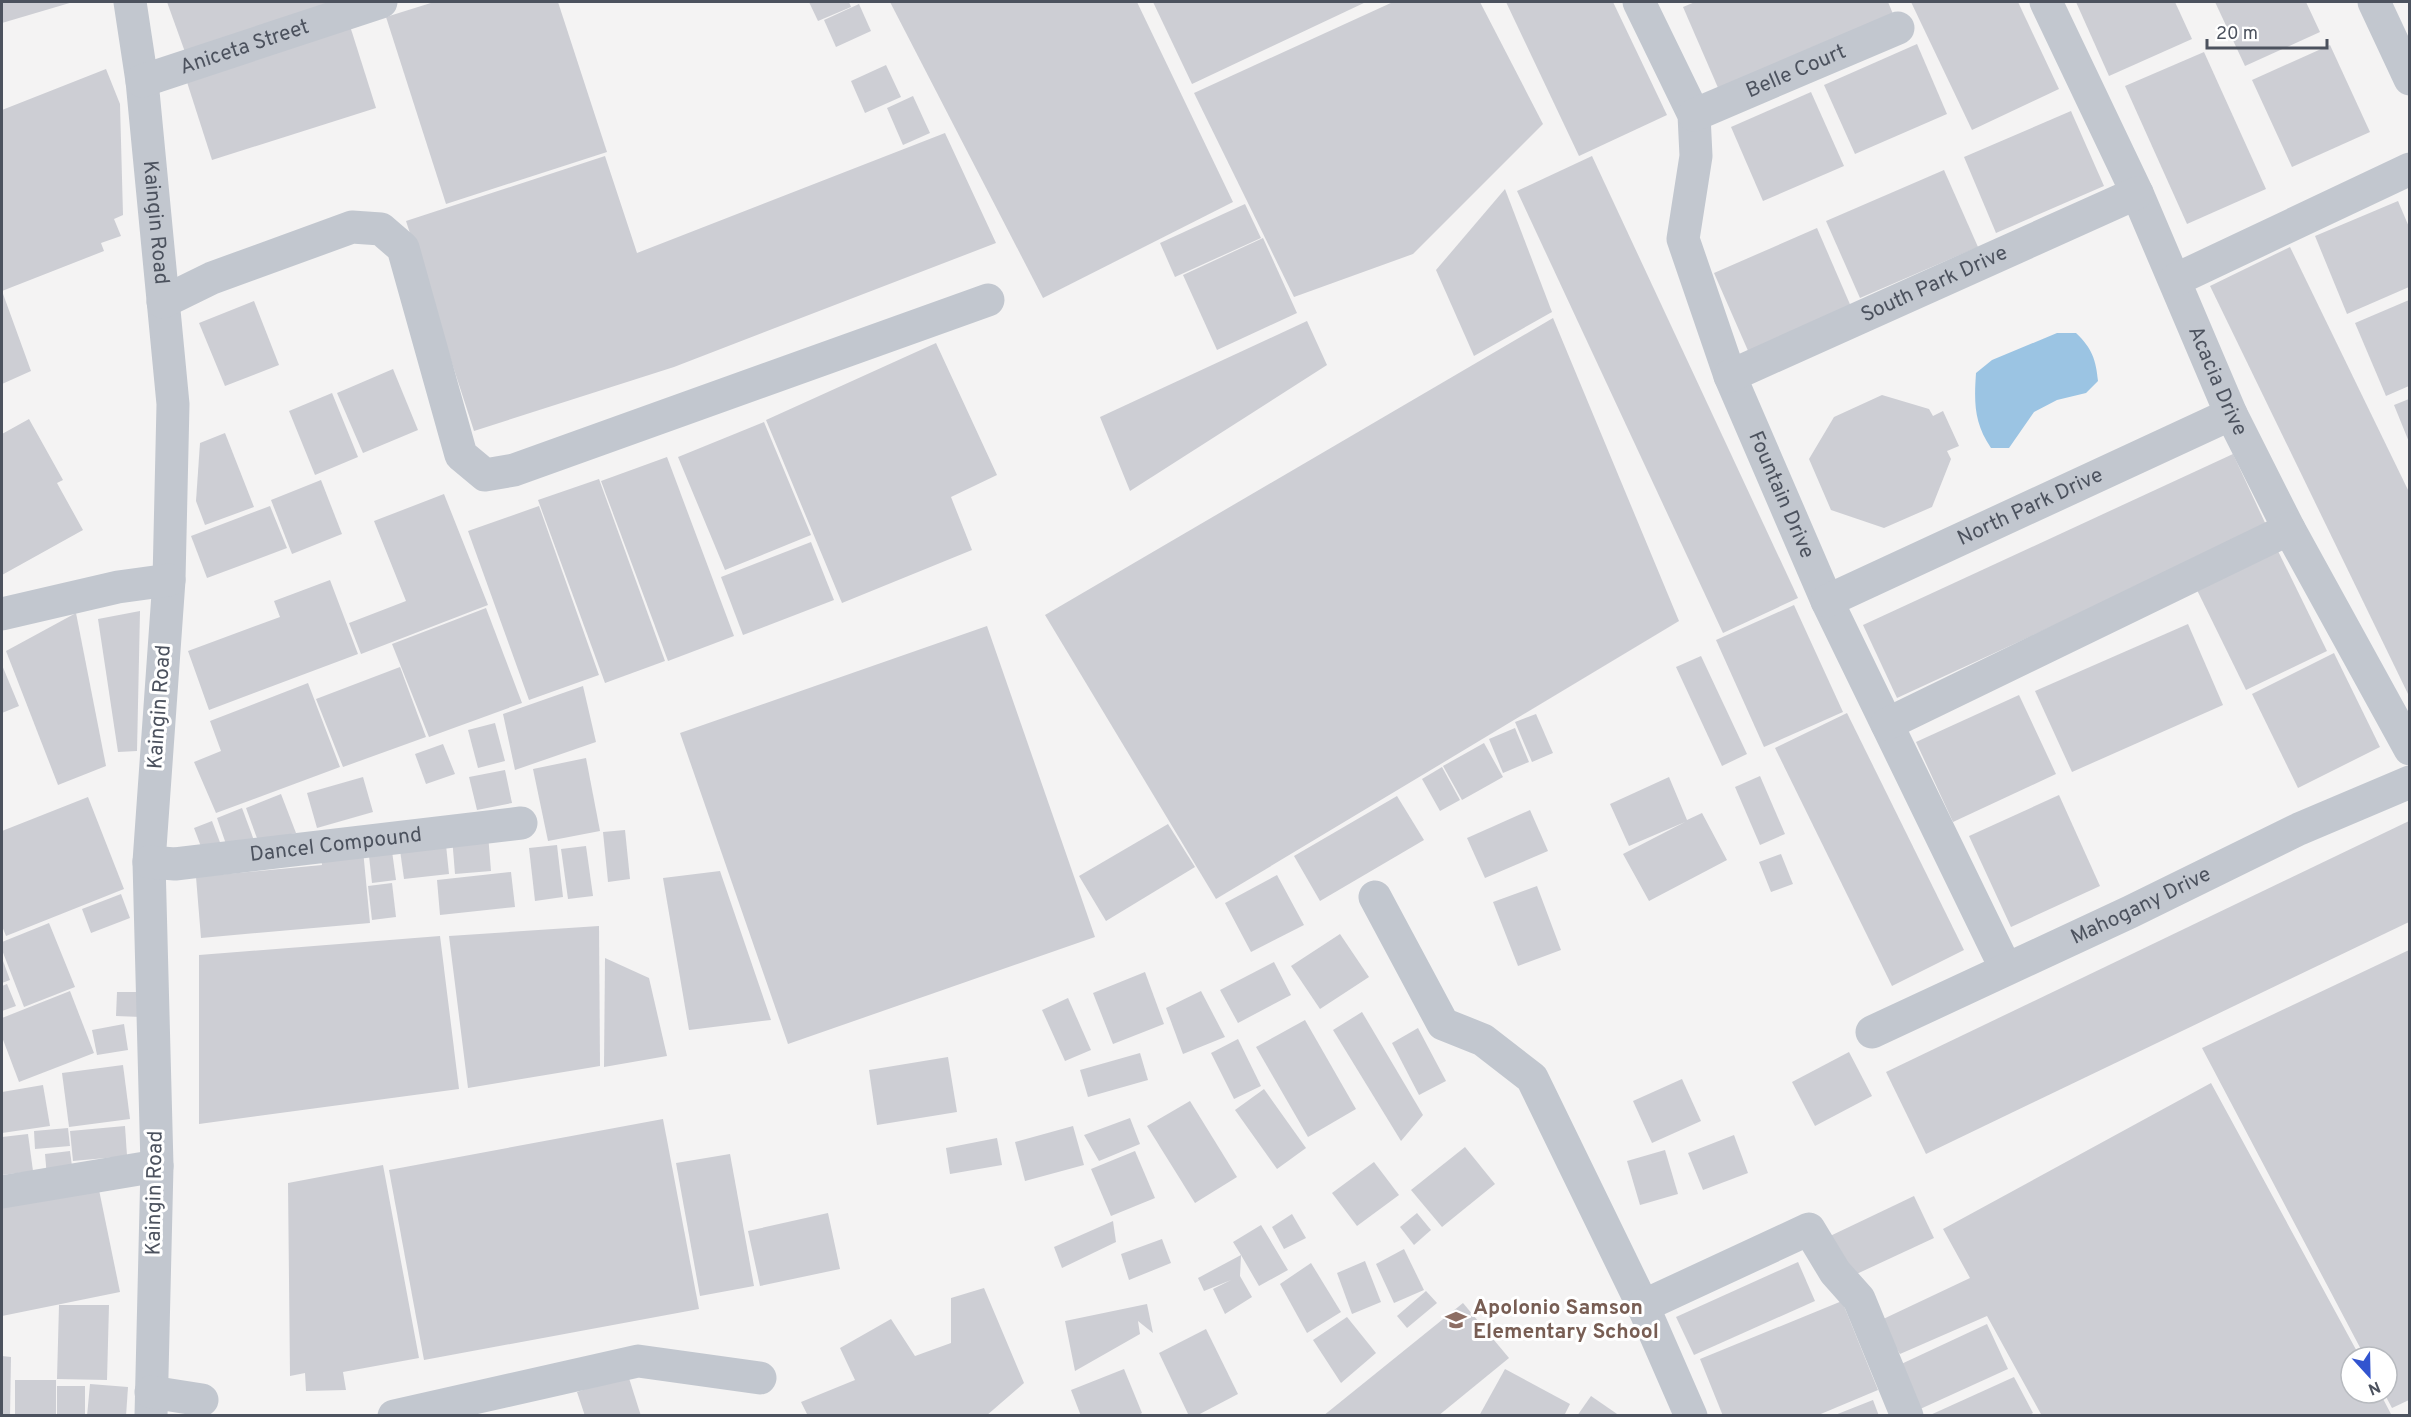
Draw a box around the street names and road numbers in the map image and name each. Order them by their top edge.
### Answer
street label: Aniceta Street [176,13,313,81]
street label: Belle Court [1742,38,1850,105]
street label: Kaingin Road [136,159,175,286]
street label: South Park Drive [1857,239,2012,329]
street label: Acacia Drive [2182,322,2253,441]
street label: Fountain Drive [1742,427,1821,563]
street label: North Park Drive [1953,462,2107,552]
street label: Kaingin Road [142,644,178,770]
street label: Dancel Compound [248,821,423,869]
street label: Mahogany Drive [2066,861,2216,951]
street label: Kaingin Road [140,1130,170,1256]

